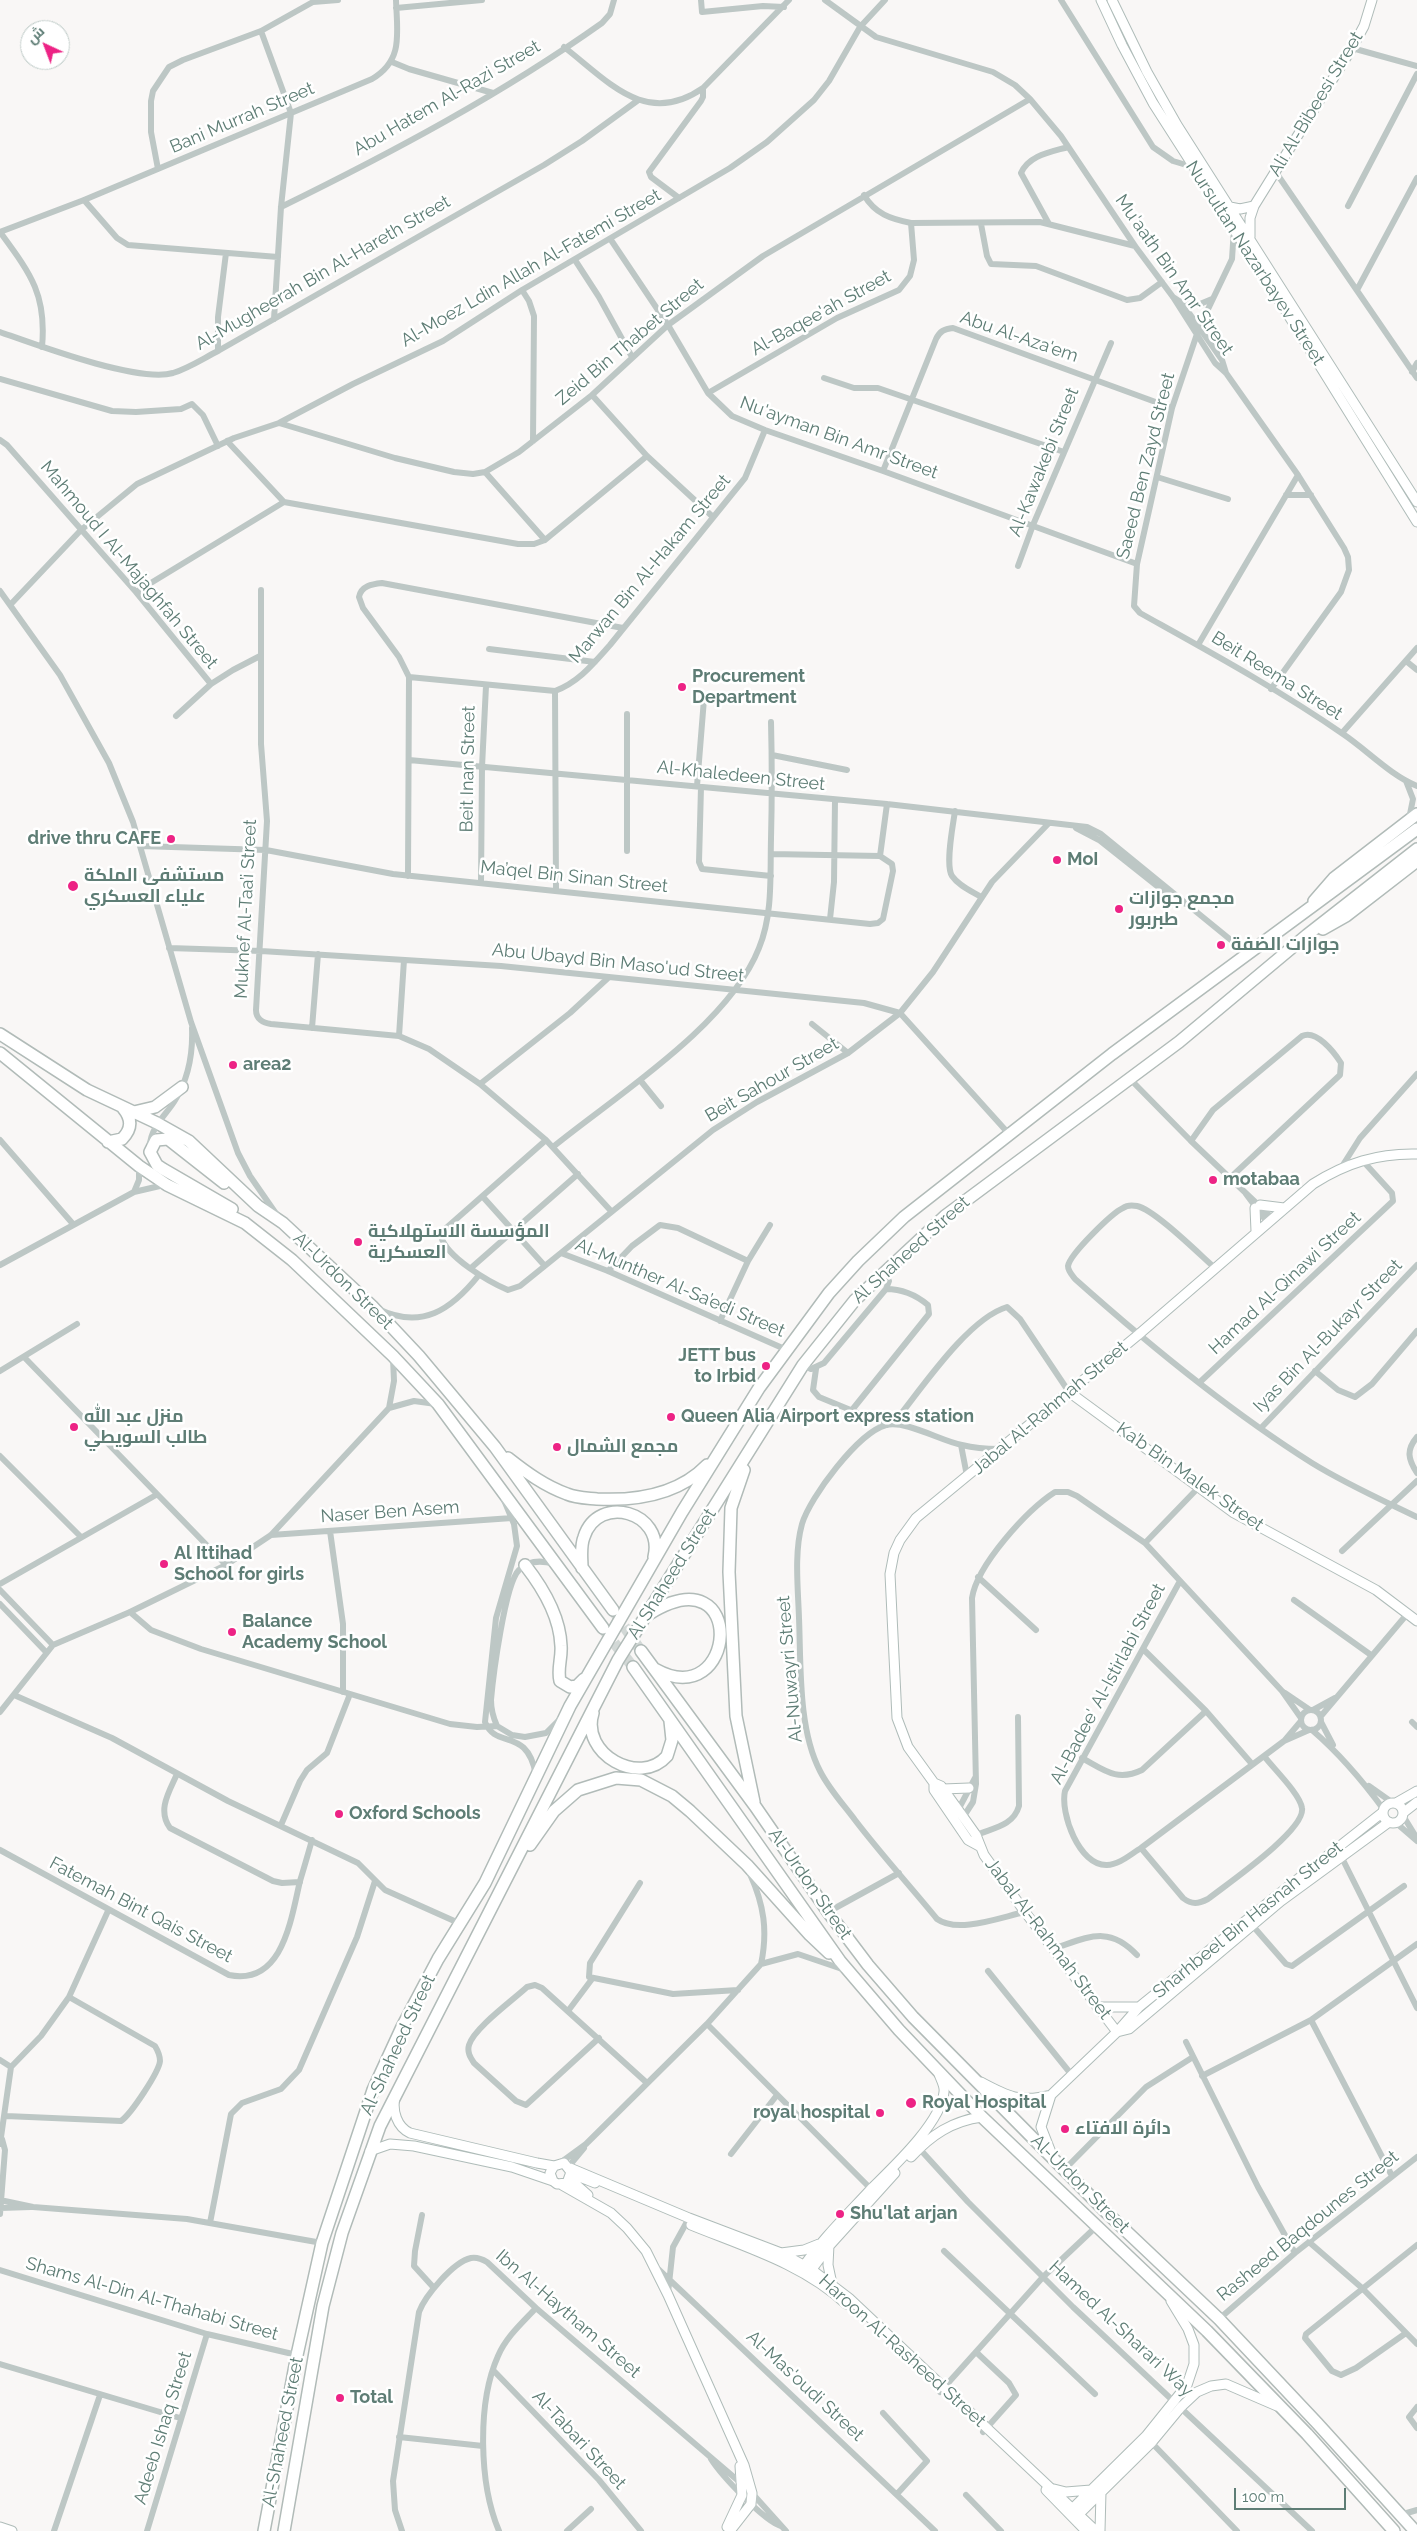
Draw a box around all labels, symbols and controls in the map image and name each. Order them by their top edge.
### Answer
north arrow [20,20,70,70]
text: ش [23,23,47,47]
street label: Ali Al-Bibeesi Street [1264,28,1368,180]
street label: Abu Hatem Al-Razi Street [350,36,544,160]
street label: Bani Murrah Street [167,78,317,158]
street label: Nursultan Nazarbayev Street [1181,157,1329,369]
street label: Al-Moez Ldin Allah Al-Fatemi Street [397,184,665,352]
street label: Al-Mugheerah Bin Al-Hareth Street [192,191,454,355]
street label: Mu'aath Bin Amr Street [1110,191,1238,359]
street label: Al-Baqee'ah Street [747,266,895,360]
street label: Zeid Bin Thabet Street [552,274,708,410]
street label: Abu Al-Aza'em [957,307,1081,367]
street label: Saeed Ben Zayd Street [1112,371,1180,561]
street label: Al-Kawakebi Street [1004,384,1084,540]
street label: Nu'ayman Bin Amr Street [737,392,941,484]
street label: Mahmoud I Al-Majaghfah Street [36,457,222,673]
street label: Marwan Bin Al-Hakam Street [565,470,735,668]
street label: Beit Reema Street [1207,627,1347,725]
place label: Procurement Department [692,666,805,709]
marker: Procurement Department [676,681,688,693]
street label: Beit Inan Street [456,705,480,833]
street label: Al-Khaledeen Street [656,756,826,796]
street label: Muknef Al-Taa’i Street [231,819,261,999]
place label: drive thru CAFE [28,828,161,850]
marker: drive thru CAFE [165,833,177,845]
place label: MoI [1067,849,1098,871]
marker: MoI [1051,854,1063,866]
street label: Ma’qel Bin Sinan Street [479,856,669,898]
place label: مستشفى الملكة علياء العسكري [84,865,224,908]
marker: مستشفى الملكة علياء العسكري [66,879,80,893]
place label: مجمع جوازات طبربور [1129,888,1235,931]
marker: مجمع جوازات طبربور [1113,903,1125,915]
place label: جوازات الضفة [1231,934,1339,956]
street label: Abu Ubayd Bin Maso'ud Street [491,939,745,987]
marker: جوازات الضفة [1215,939,1227,951]
street label: Beit Sahour Street [701,1033,843,1127]
place label: area2 [243,1054,291,1076]
marker: area2 [227,1059,239,1071]
place label: motabaa [1223,1169,1300,1191]
marker: motabaa [1207,1174,1219,1186]
street label: Al Shaheed Street [848,1192,974,1308]
street label: Hamad Al-Qinawi Street [1205,1207,1365,1359]
place label: المؤسسة الاستهلاكية العسكرية [368,1221,550,1264]
street label: Al-Urdon Street [288,1228,398,1334]
street label: Al-Munther Al-Sa’edi Street [572,1234,788,1342]
marker: المؤسسة الاستهلاكية العسكرية [352,1236,364,1248]
street label: Iyas Bin Al-Bukayr Street [1249,1255,1407,1417]
street label: Jabal Al-Rahmah Street [968,1337,1132,1479]
place label: JETT bus to Irbid [678,1345,756,1388]
marker: JETT bus to Irbid [760,1360,772,1372]
place label: منزل عبد الله طالب السويطي [84,1406,207,1448]
place label: Queen Alia Airport express station [681,1406,974,1428]
marker: Queen Alia Airport express station [665,1411,677,1423]
street label: Ka’b Bin Malek Street [1112,1418,1268,1536]
marker: منزل عبد الله طالب السويطي [68,1421,80,1433]
place label: مجمع الشمال [567,1436,678,1458]
marker: مجمع الشمال [551,1441,563,1453]
street label: Naser Ben Asem [320,1496,460,1528]
street label: Al Shaheed Street [623,1505,721,1643]
place label: Al Ittihad School for girls [174,1543,304,1586]
marker: Al Ittihad School for girls [158,1558,170,1570]
street label: Al-Badee' Al-Istirlabi Street [1046,1580,1170,1788]
street label: Al-Nuwayri Street [773,1595,807,1743]
place label: Balance Academy School [242,1611,387,1654]
marker: Balance Academy School [226,1626,238,1638]
place label: Oxford Schools [349,1803,481,1825]
marker: Oxford Schools [333,1808,345,1820]
street label: Al-Urdon Street [764,1824,856,1944]
street label: Sharhbeel Bin Hasnah Street [1149,1837,1347,2003]
street label: Fatemah Bint Qais Street [46,1853,236,1967]
street label: Jabal Al-Rahmah Street [980,1854,1116,2024]
street label: Al-Shaheed Street [356,1971,440,2119]
place label: Royal Hospital [922,2092,1046,2114]
marker: Royal Hospital [904,2096,918,2110]
place label: royal hospital [753,2102,870,2124]
marker: royal hospital [874,2107,886,2119]
place label: دائرة الافتاء [1075,2118,1171,2140]
marker: دائرة الافتاء [1059,2123,1071,2135]
street label: Al-Urdon Street [1026,2130,1134,2238]
street label: Rasheed Baqdounes Street [1213,2146,1403,2306]
place label: Shu'lat arjan [850,2203,958,2225]
marker: Shu'lat arjan [834,2208,846,2220]
street label: Ibn Al-Haytham Street [491,2245,645,2383]
street label: Shams Al-Din Al-Thahabi Street [23,2253,281,2345]
street label: Hamed Al-Sharari Way [1044,2256,1198,2402]
street label: Haroon Al-Rasheed Street [814,2270,990,2432]
street label: Al-Mas'oudi Street [742,2326,868,2446]
street label: Adeeb Ishaq Street [129,2349,197,2507]
street label: Al-Shaheed Street [258,2355,308,2509]
street label: Al-Tabari Street [528,2386,630,2494]
place label: Total [350,2387,393,2409]
marker: Total [334,2392,346,2404]
scale bar [1237,2478,1350,2510]
text: 100 m [1242,2488,1284,2506]

